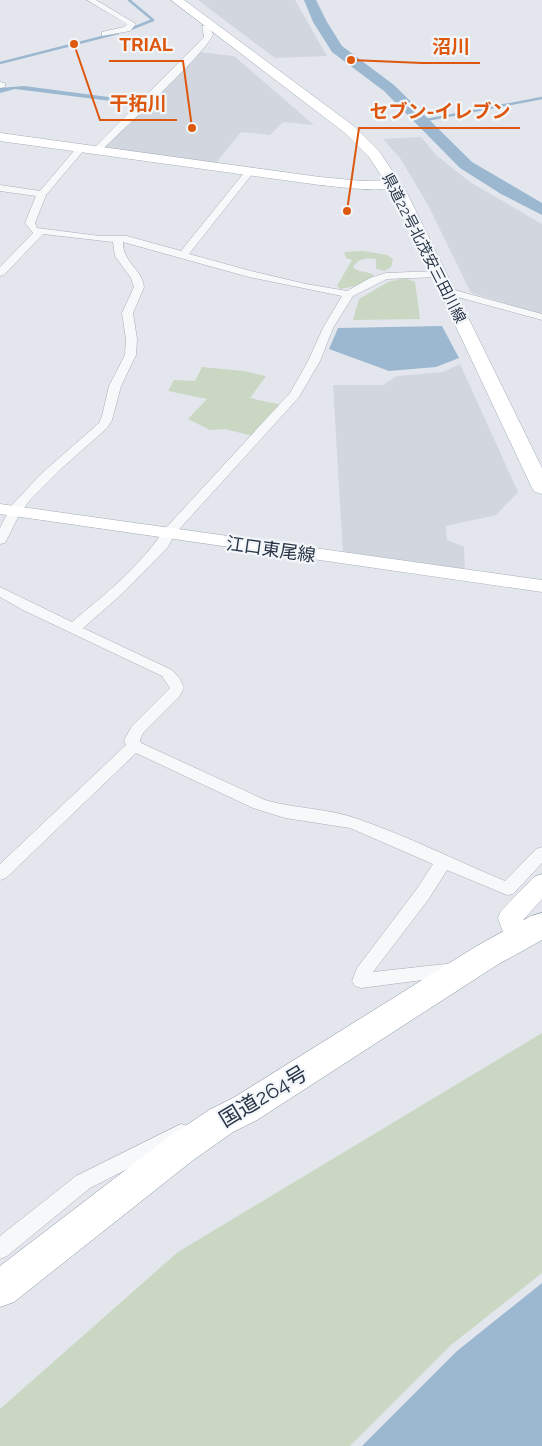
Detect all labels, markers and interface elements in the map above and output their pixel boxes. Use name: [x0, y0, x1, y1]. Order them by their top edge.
callout: TRIAL: [109, 27, 183, 61]
callout: 沼川: [422, 29, 480, 63]
text: TRIAL: [119, 33, 173, 55]
text: 沼川: [432, 35, 470, 57]
callout: 干拓川: [100, 86, 177, 120]
text: 干拓川: [109, 92, 167, 114]
callout: セブン-イレブン: [359, 94, 520, 128]
text: セブン-イレブン: [370, 100, 510, 122]
street label: 県道22号北茂安三田川線: [378, 170, 470, 326]
street label: 江口東尾線: [225, 532, 317, 566]
street label: 国道264号: [215, 1060, 311, 1132]

